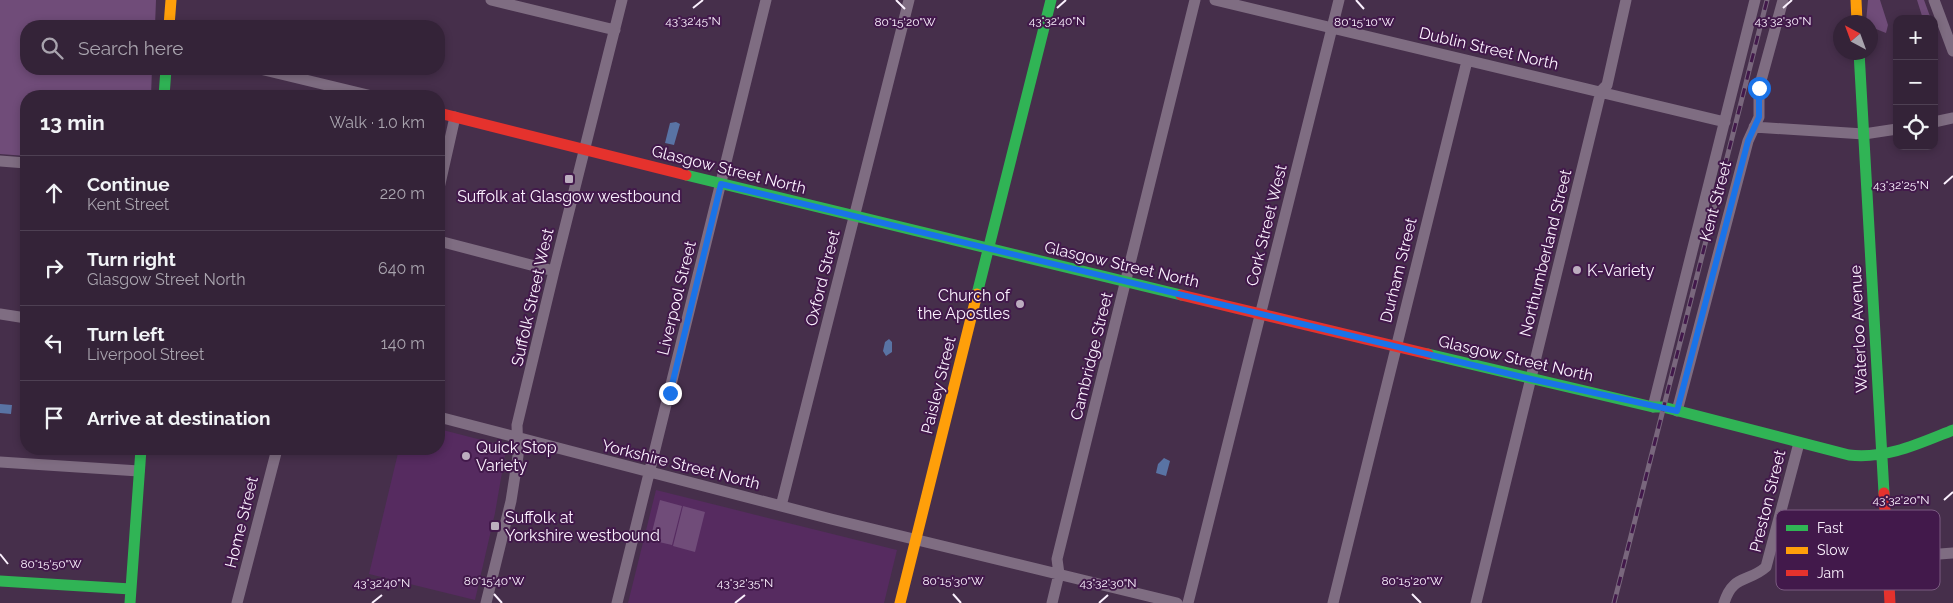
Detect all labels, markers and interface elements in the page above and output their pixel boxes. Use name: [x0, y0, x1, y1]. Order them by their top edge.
text: 43°32'45"N: [665, 14, 721, 28]
text: 43°32'40"N: [1029, 14, 1085, 28]
text: 43°32'30"N: [1754, 14, 1812, 28]
text: 80°15'20"W: [874, 15, 936, 29]
text: 80°15'10"W: [1334, 15, 1394, 29]
north arrow: [1833, 15, 1878, 60]
map controls: [1893, 15, 1938, 150]
button: +: [1893, 15, 1938, 60]
search box: [20, 20, 445, 75]
street label: Dublin Street North: [1417, 23, 1560, 74]
icon: search: [38, 34, 66, 62]
text: Search here: [78, 37, 184, 59]
button: −: [1893, 60, 1938, 105]
route start: [1748, 77, 1771, 100]
button: locate: [1893, 105, 1938, 150]
text: 13 min: [40, 110, 105, 135]
text: Walk · 1.0 km: [329, 113, 425, 132]
street label: Glasgow Street North: [650, 141, 808, 198]
street label: Kent Street: [1696, 158, 1735, 243]
street label: Cork Street West: [1242, 162, 1291, 288]
street label: Northumberland Street: [1515, 167, 1576, 339]
text: Continue: [87, 173, 170, 195]
marker: Suffolk at Glasgow westbound: [563, 173, 575, 185]
text: 43°32'25"N: [1873, 178, 1929, 192]
icon: ahead: [40, 179, 68, 207]
text: 220 m: [380, 184, 425, 203]
place label: Suffolk at Glasgow westbound: [457, 187, 681, 206]
text: Kent Street: [87, 195, 169, 214]
street label: Durham Street: [1376, 215, 1421, 325]
street label: Suffolk Street West: [507, 226, 558, 368]
street label: Oxford Street: [801, 228, 844, 328]
street label: Glasgow Street North: [1043, 237, 1201, 292]
street label: Liverpool Street: [653, 238, 700, 357]
text: Turn right: [87, 248, 176, 270]
icon: right: [40, 254, 68, 282]
text: 640 m: [378, 259, 425, 278]
place label: K-Variety: [1587, 261, 1655, 280]
marker: K-Variety: [1571, 264, 1583, 276]
street label: Waterloo Avenue: [1846, 265, 1871, 393]
text: Glasgow Street North: [87, 270, 246, 289]
place label: Church of the Apostles: [918, 286, 1011, 323]
street label: Cambridge Street: [1066, 290, 1117, 422]
marker: Church of the Apostles: [1014, 298, 1026, 310]
text: Turn left: [87, 323, 164, 345]
icon: left: [40, 329, 68, 357]
street label: Glasgow Street North: [1437, 331, 1595, 386]
text: 140 m: [381, 334, 425, 353]
street label: Paisley Street: [917, 334, 960, 436]
text: Liverpool Street: [87, 345, 204, 364]
route end: [659, 382, 682, 405]
icon: arrive: [40, 404, 68, 432]
text: Arrive at destination: [87, 407, 271, 429]
street label: Yorkshire Street North: [600, 436, 762, 493]
place label: Quick Stop Variety: [476, 438, 557, 475]
street label: Preston Street: [1746, 447, 1790, 554]
marker: Quick Stop Variety: [460, 450, 472, 462]
street label: Home Street: [221, 474, 262, 570]
text: 43°32'20"N: [1873, 493, 1929, 507]
place label: Suffolk at Yorkshire westbound: [505, 508, 660, 545]
legend: [1776, 510, 1940, 590]
marker: Suffolk at Yorkshire westbound: [489, 520, 501, 532]
text: Fast: [1817, 520, 1844, 536]
text: Slow: [1817, 542, 1849, 558]
text: 80°15'50"W: [20, 557, 82, 571]
text: Jam: [1817, 565, 1844, 581]
text: 80°15'40"W: [464, 574, 525, 588]
text: 80°15'30"W: [922, 574, 984, 588]
text: 80°15'20"W: [1381, 574, 1443, 588]
text: 43°32'40"N: [354, 576, 410, 590]
text: 43°32'35"N: [717, 576, 773, 590]
text: 43°32'30"N: [1079, 576, 1137, 590]

